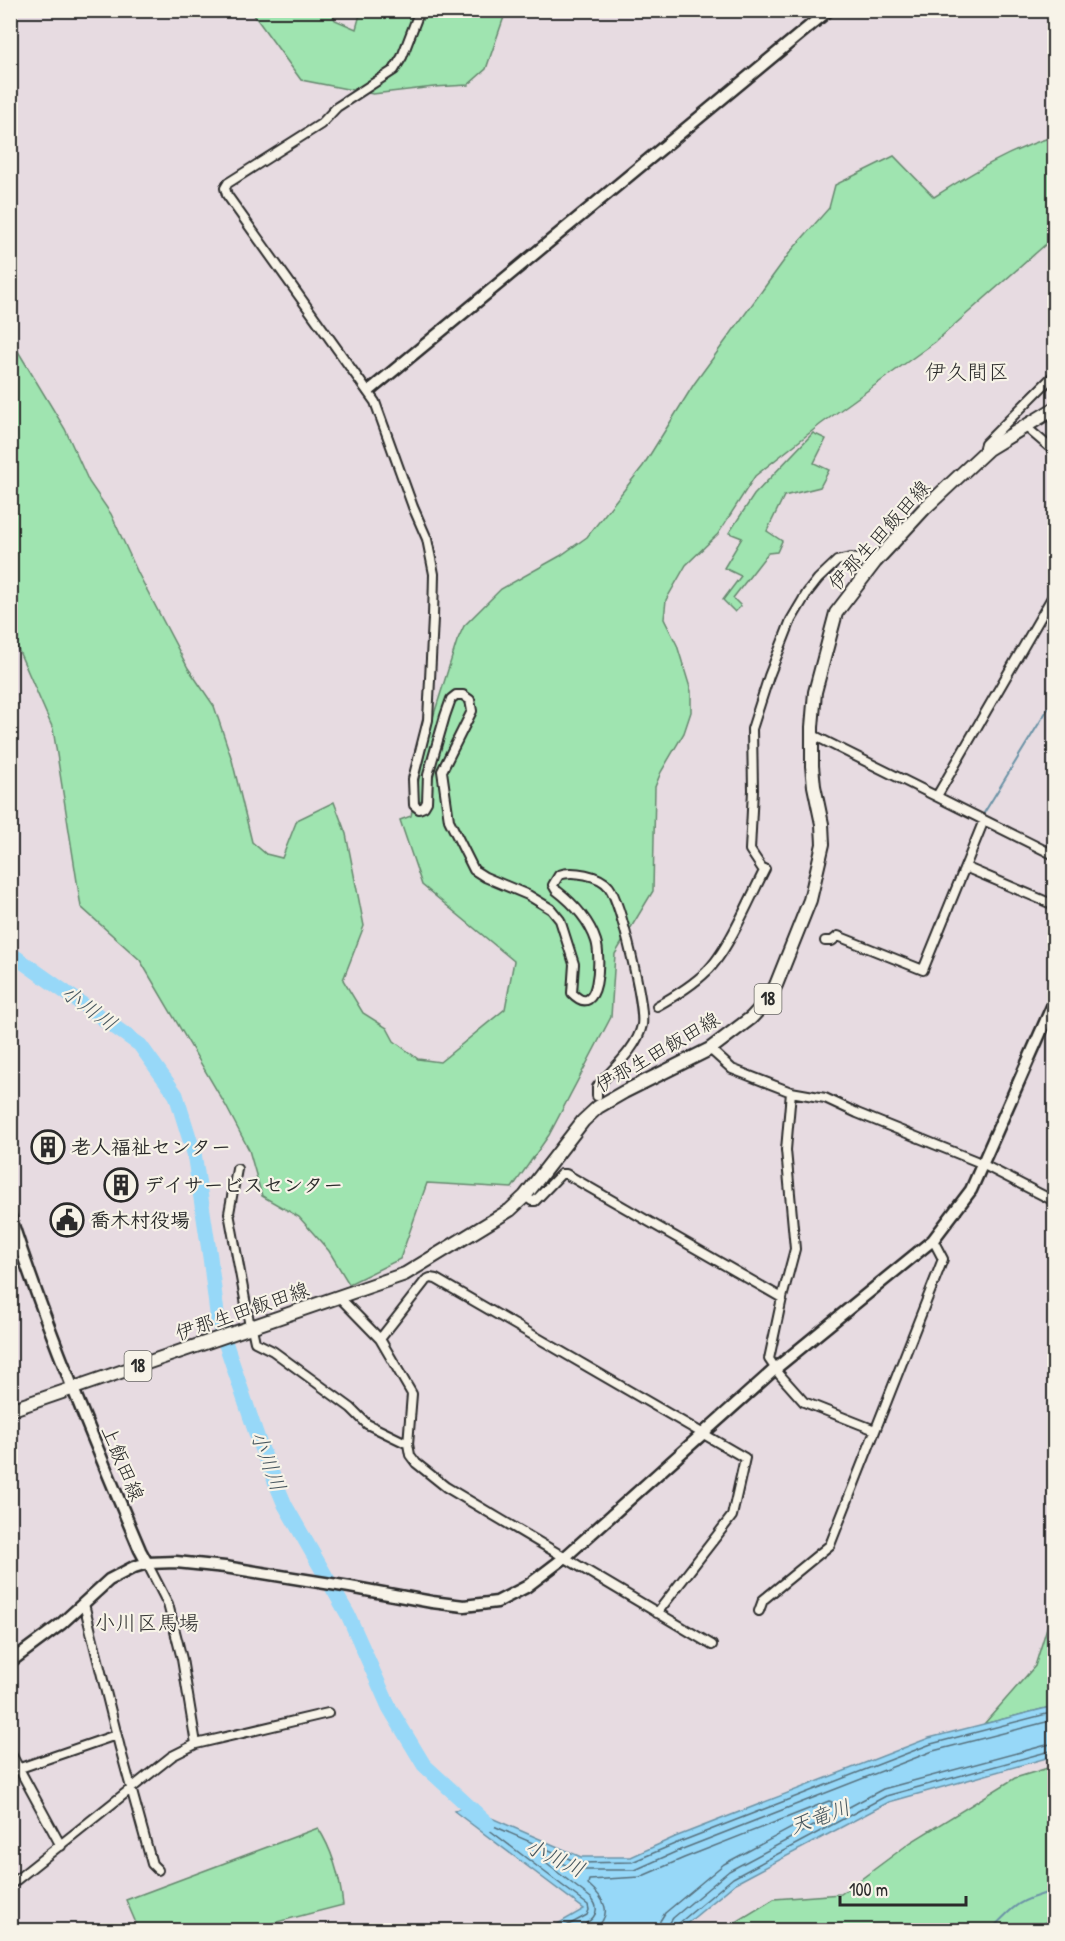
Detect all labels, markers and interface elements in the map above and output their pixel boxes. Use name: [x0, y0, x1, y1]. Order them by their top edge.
district label: 伊久間区: [925, 357, 1009, 386]
street label: 伊那生田飯田線: [822, 474, 936, 596]
water label: 小川川: [55, 977, 123, 1038]
road number: 18: [754, 984, 782, 1014]
street label: 伊那生田飯田線: [589, 1005, 724, 1098]
building icon: 老人福祉センター: [30, 1129, 66, 1165]
place label: 老人福祉センター: [71, 1133, 231, 1160]
building icon: デイサービスセンター: [103, 1167, 139, 1203]
place label: デイサービスセンター: [144, 1171, 343, 1198]
public building icon: 喬木村役場: [49, 1202, 85, 1238]
place label: 喬木村役場: [90, 1206, 190, 1233]
street label: 伊那生田飯田線: [171, 1275, 312, 1346]
road number: 18: [124, 1351, 152, 1381]
street label: 上飯田線: [95, 1421, 152, 1505]
water label: 小川川: [244, 1426, 293, 1495]
district label: 小川区馬場: [95, 1608, 200, 1637]
water label: 天竜川: [785, 1792, 854, 1841]
water label: 小川川: [521, 1831, 590, 1884]
scale bar: [840, 1869, 966, 1907]
text: 100 m: [849, 1877, 888, 1902]

